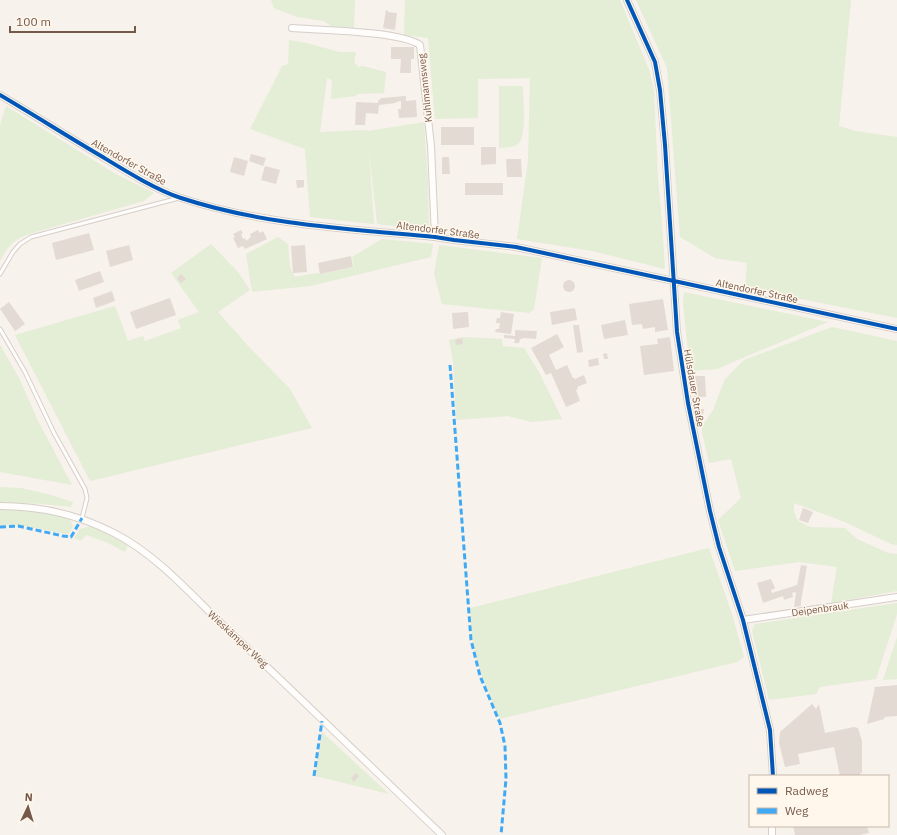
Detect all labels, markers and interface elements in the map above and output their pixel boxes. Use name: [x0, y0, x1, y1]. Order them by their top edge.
scale bar: [10, 8, 135, 34]
text: 100 m: [16, 14, 51, 29]
street label: Kuhlmannsweg: [415, 52, 435, 123]
street label: Altendorfer Straße: [89, 136, 169, 188]
street label: Altendorfer Straße: [396, 218, 481, 242]
street label: Altendorfer Straße: [715, 276, 800, 306]
street label: Hülsdauer Straße: [681, 348, 707, 428]
street label: Deipenbrauk: [791, 598, 850, 619]
street label: Wieskämper Weg: [205, 608, 271, 671]
legend: [749, 775, 889, 827]
text: Radweg: [785, 783, 829, 798]
north arrow: [8, 787, 48, 827]
text: N: [24, 790, 33, 804]
text: Weg: [785, 803, 809, 818]

